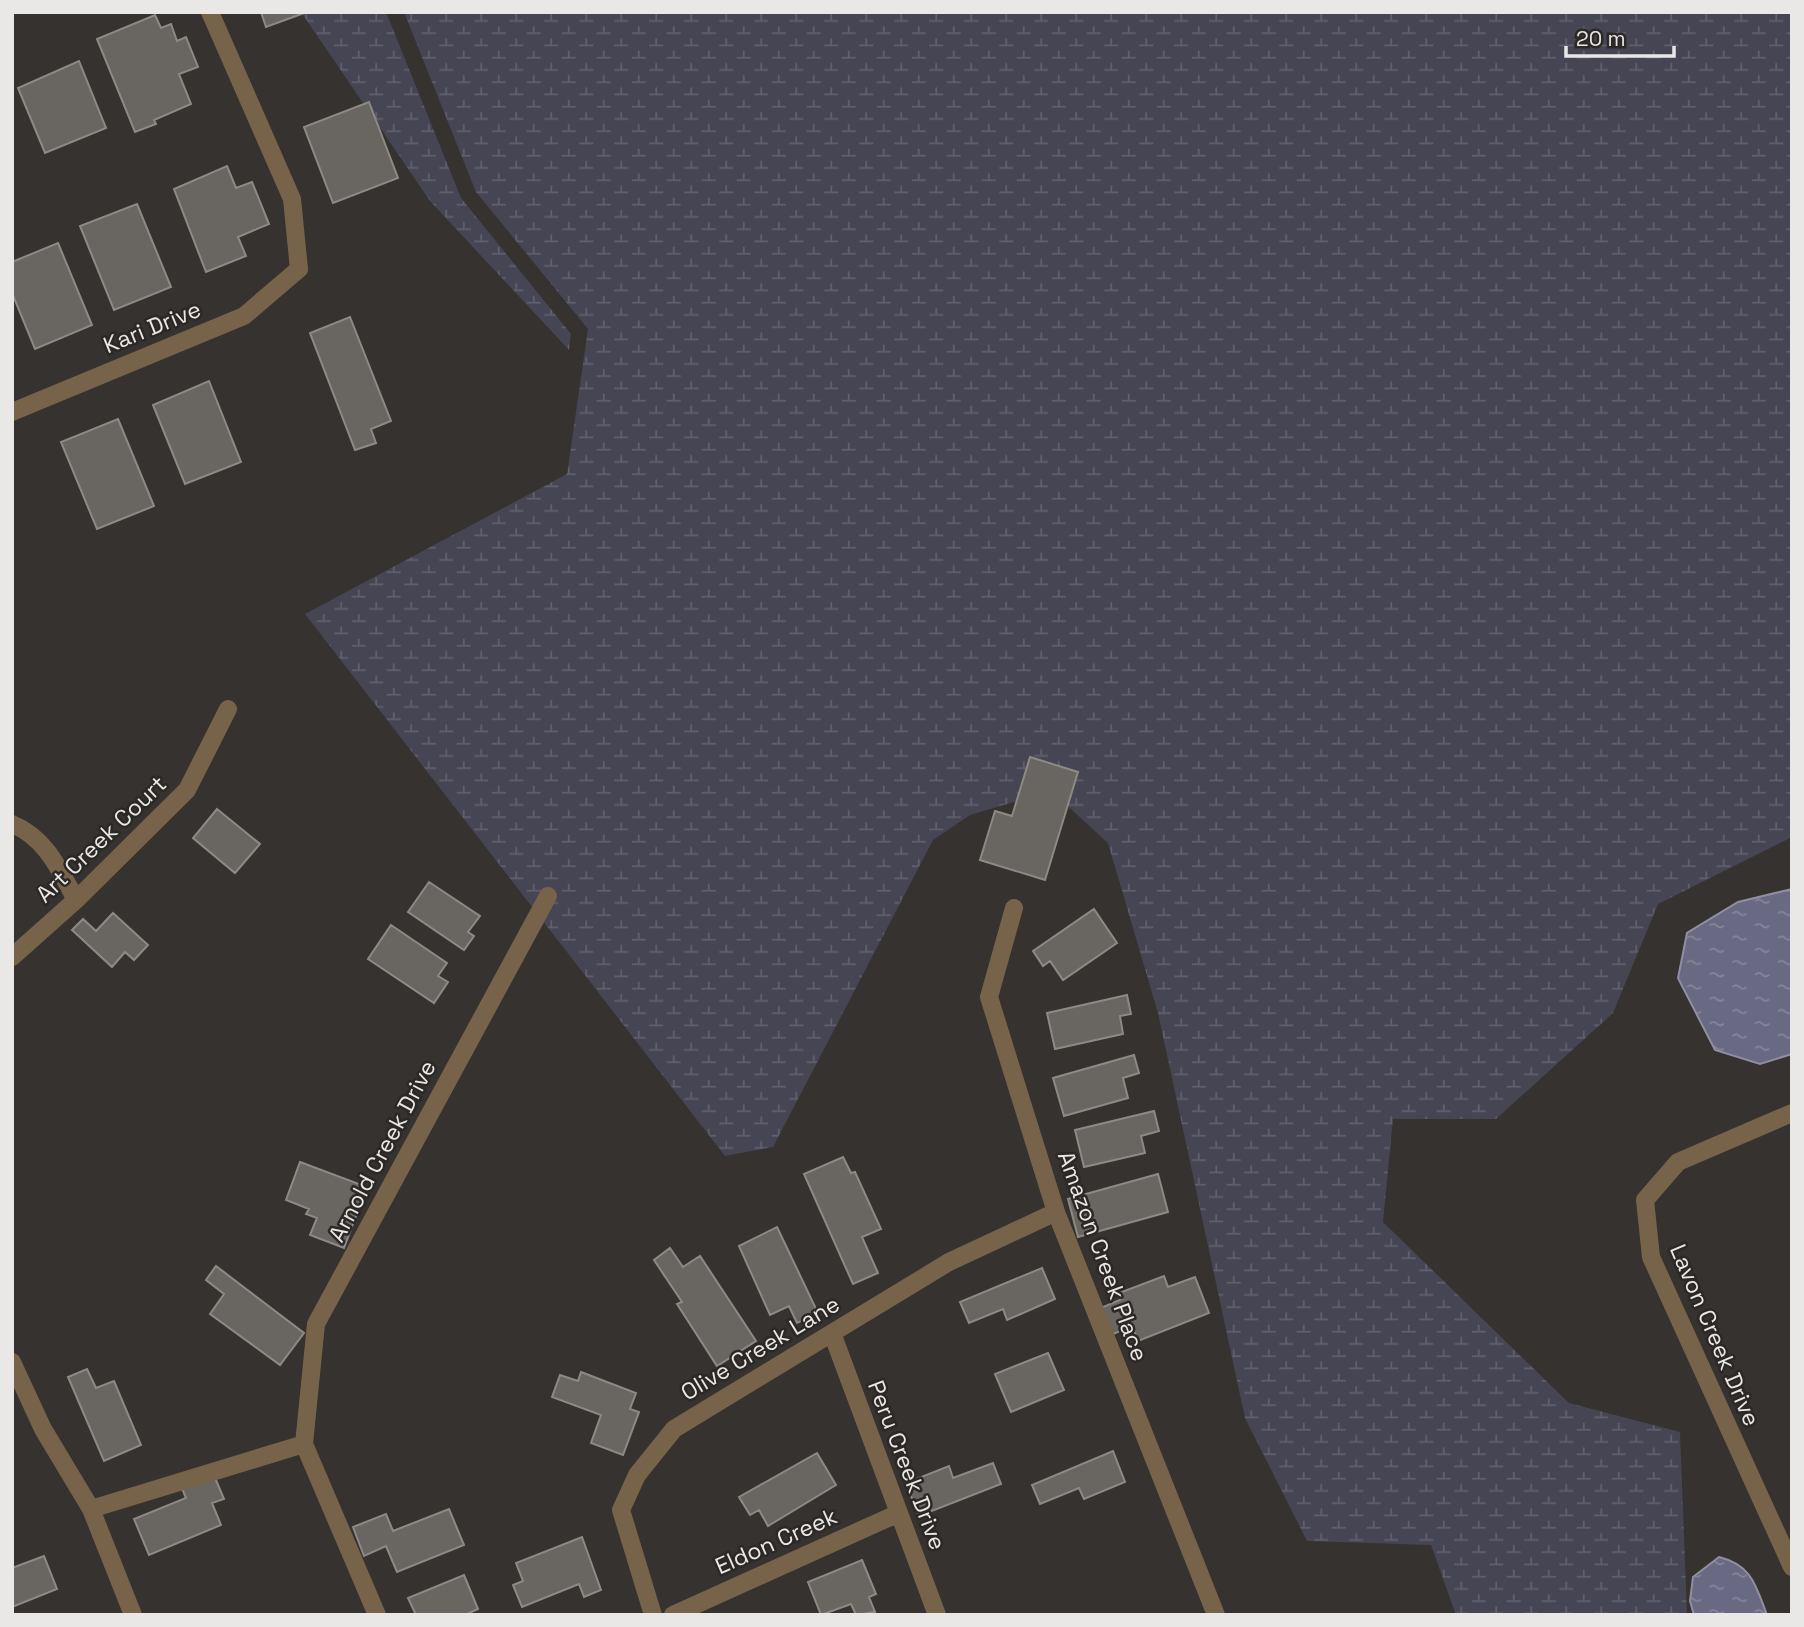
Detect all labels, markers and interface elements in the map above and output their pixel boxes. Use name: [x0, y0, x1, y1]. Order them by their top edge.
scale bar: [1566, 14, 1674, 58]
text: 20 m: [1576, 25, 1626, 52]
street label: Kari Drive: [99, 294, 205, 360]
street label: Art Creek Court: [29, 769, 173, 909]
street label: Arnold Creek Drive: [321, 1055, 443, 1247]
street label: Amazon Creek Place: [1051, 1147, 1155, 1365]
street label: Lavon Creek Drive: [1663, 1239, 1767, 1431]
street label: Olive Creek Lane: [675, 1289, 845, 1407]
street label: Peru Creek Drive: [861, 1376, 953, 1554]
street label: Eldon Creek: [710, 1501, 842, 1581]

